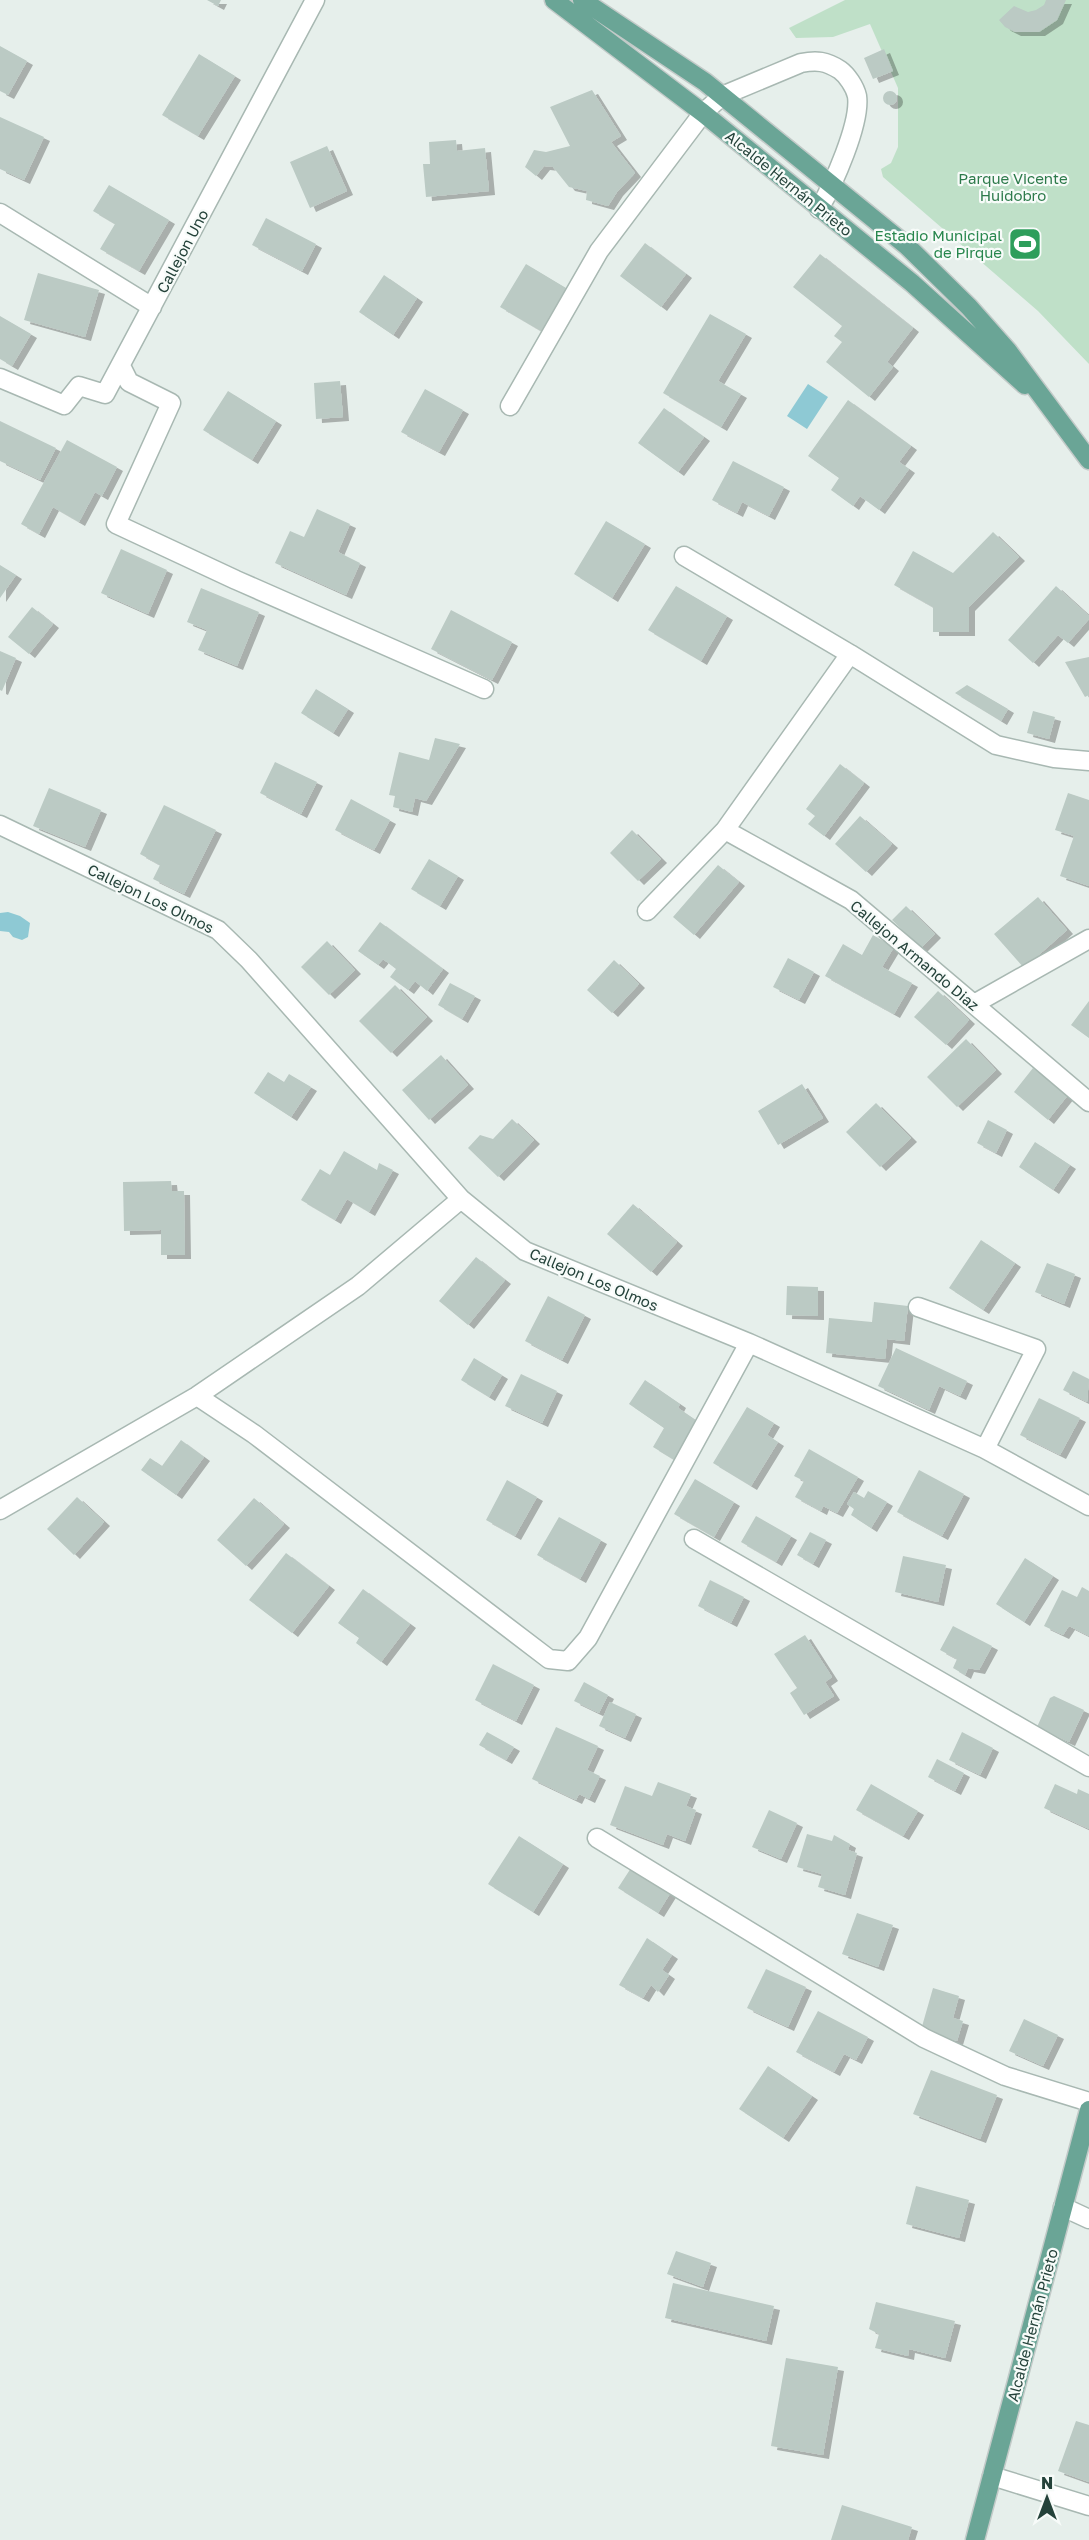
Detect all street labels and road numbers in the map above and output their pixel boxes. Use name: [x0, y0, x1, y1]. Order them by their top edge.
street label: Alcalde Hernán Prieto: [722, 126, 856, 240]
street label: Callejon Uno: [152, 206, 212, 296]
street label: Callejon Los Olmos: [85, 860, 217, 936]
street label: Callejon Armando Diaz: [847, 896, 983, 1014]
street label: Callejon Los Olmos: [527, 1244, 661, 1314]
street label: Alcalde Hernán Prieto: [1003, 2247, 1061, 2403]

